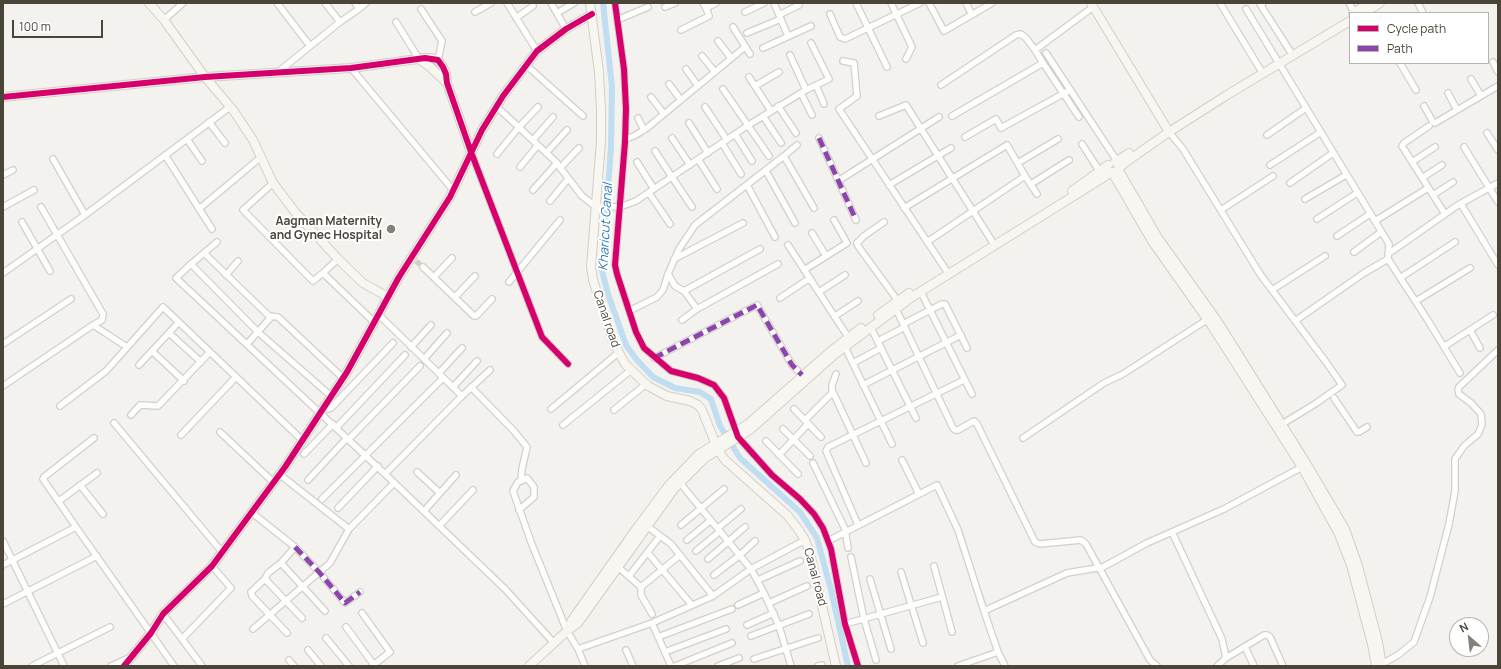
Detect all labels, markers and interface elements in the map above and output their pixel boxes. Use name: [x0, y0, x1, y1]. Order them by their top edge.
scale bar: [14, 12, 105, 38]
legend: [1349, 12, 1489, 64]
text: 100 m: [19, 18, 51, 35]
text: Cycle path: [1387, 20, 1446, 37]
text: Path: [1387, 40, 1413, 57]
water label: Kharicut Canal: [596, 183, 616, 271]
place label: Aagman Maternity and Gynec Hospital: [270, 215, 382, 243]
marker: Aagman Maternity and Gynec Hospital: [385, 223, 397, 235]
street label: Canal road: [590, 289, 622, 349]
street label: Canal road: [800, 546, 830, 608]
north arrow: [1449, 617, 1489, 657]
text: N: [1457, 618, 1471, 635]

